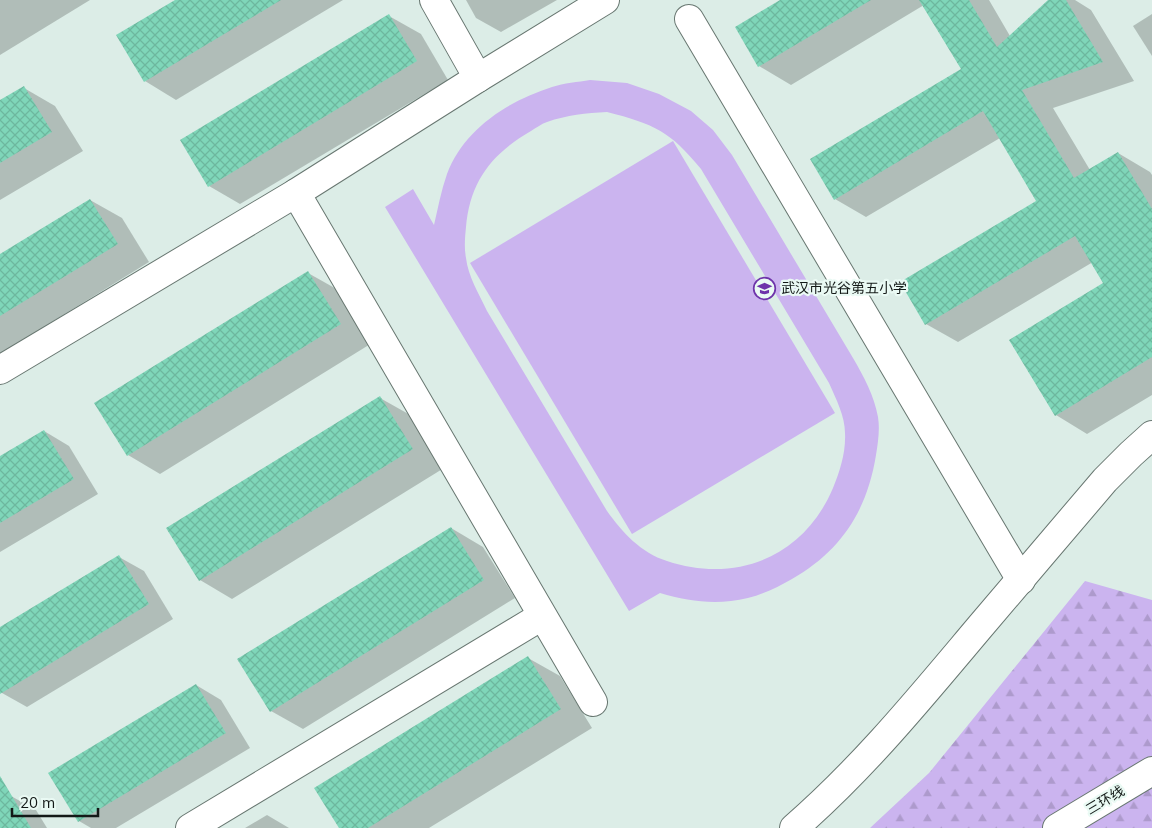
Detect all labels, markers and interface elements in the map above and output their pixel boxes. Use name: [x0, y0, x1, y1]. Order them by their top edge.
school or university icon: 武汉市光谷第五小学: [753, 276, 777, 300]
place label: 武汉市光谷第五小学: [781, 279, 907, 297]
street label: 三环线: [1082, 781, 1128, 819]
scale bar: [12, 786, 99, 818]
text: 20 m: [20, 793, 55, 812]

